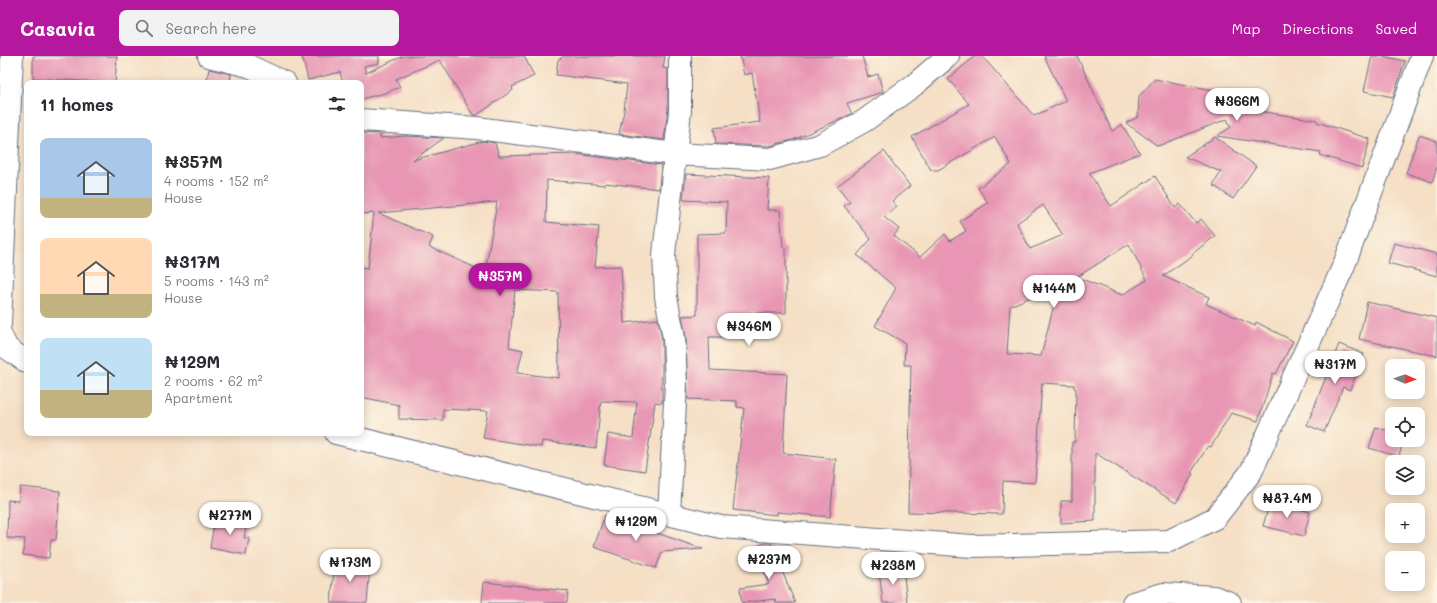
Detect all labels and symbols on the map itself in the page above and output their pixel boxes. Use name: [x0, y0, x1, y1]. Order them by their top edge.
pin: ₦366M: [1209, 88, 1265, 122]
pin: ₦357M: [472, 263, 528, 297]
pin: ₦144M: [1026, 275, 1082, 309]
pin: ₦346M: [721, 313, 777, 347]
pin: ₦317M: [1307, 351, 1363, 385]
north arrow: [1385, 359, 1425, 399]
pin: ₦87.4M: [1254, 485, 1320, 519]
pin: ₦277M: [202, 502, 258, 536]
pin: ₦129M: [608, 508, 664, 542]
pin: ₦237M: [741, 546, 797, 580]
pin: ₦173M: [322, 549, 378, 583]
pin: ₦238M: [865, 552, 921, 586]

